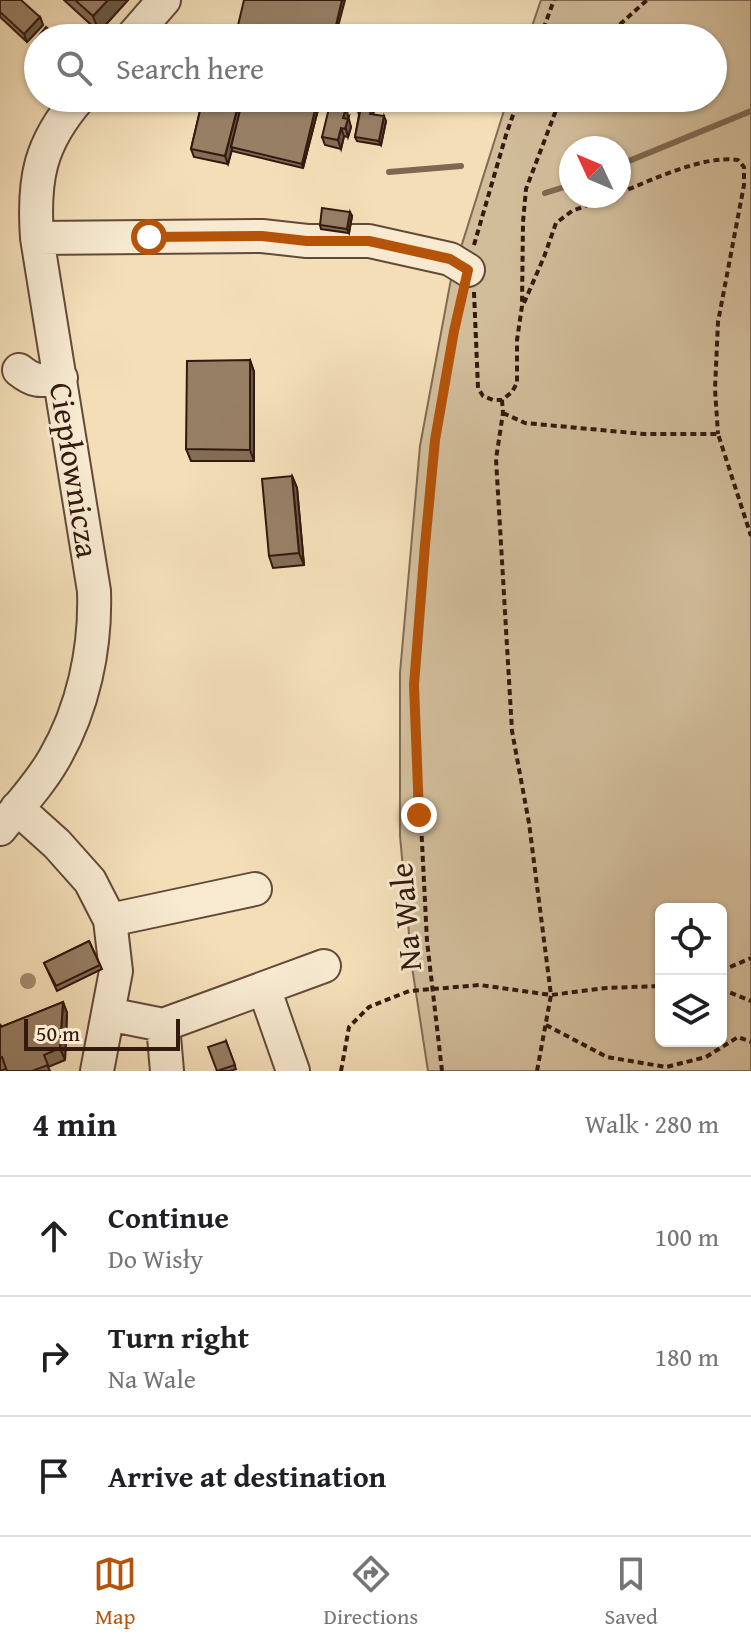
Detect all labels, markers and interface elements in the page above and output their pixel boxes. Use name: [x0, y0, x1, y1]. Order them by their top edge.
search box: [24, 24, 727, 112]
icon: search: [52, 46, 96, 90]
text: Search here: [116, 46, 264, 90]
north arrow: [559, 136, 631, 208]
route start: [131, 219, 167, 255]
street label: Ciepłownicza: [38, 379, 112, 561]
route end: [401, 797, 437, 833]
street label: Na Wale: [377, 861, 433, 973]
map controls: [655, 903, 727, 1047]
button: locate: [655, 903, 727, 975]
button: layers: [655, 975, 727, 1047]
scale bar: [24, 1015, 180, 1051]
text: 50 m: [36, 1017, 80, 1049]
text: 4 min: [32, 1099, 117, 1148]
text: Walk · 280 m: [585, 1104, 719, 1143]
text: Continue: [108, 1195, 229, 1239]
icon: ahead: [32, 1214, 76, 1258]
text: 100 m: [654, 1217, 719, 1256]
text: Do Wisły: [108, 1239, 203, 1278]
text: Turn right: [108, 1315, 249, 1359]
icon: right: [32, 1334, 76, 1378]
text: 180 m: [654, 1337, 719, 1376]
text: Na Wale: [108, 1359, 196, 1398]
icon: arrive: [32, 1454, 76, 1498]
text: Arrive at destination: [108, 1454, 386, 1498]
tab: Map: [93, 1552, 137, 1632]
tab: Directions: [324, 1552, 418, 1632]
tab: Saved: [605, 1552, 658, 1632]

